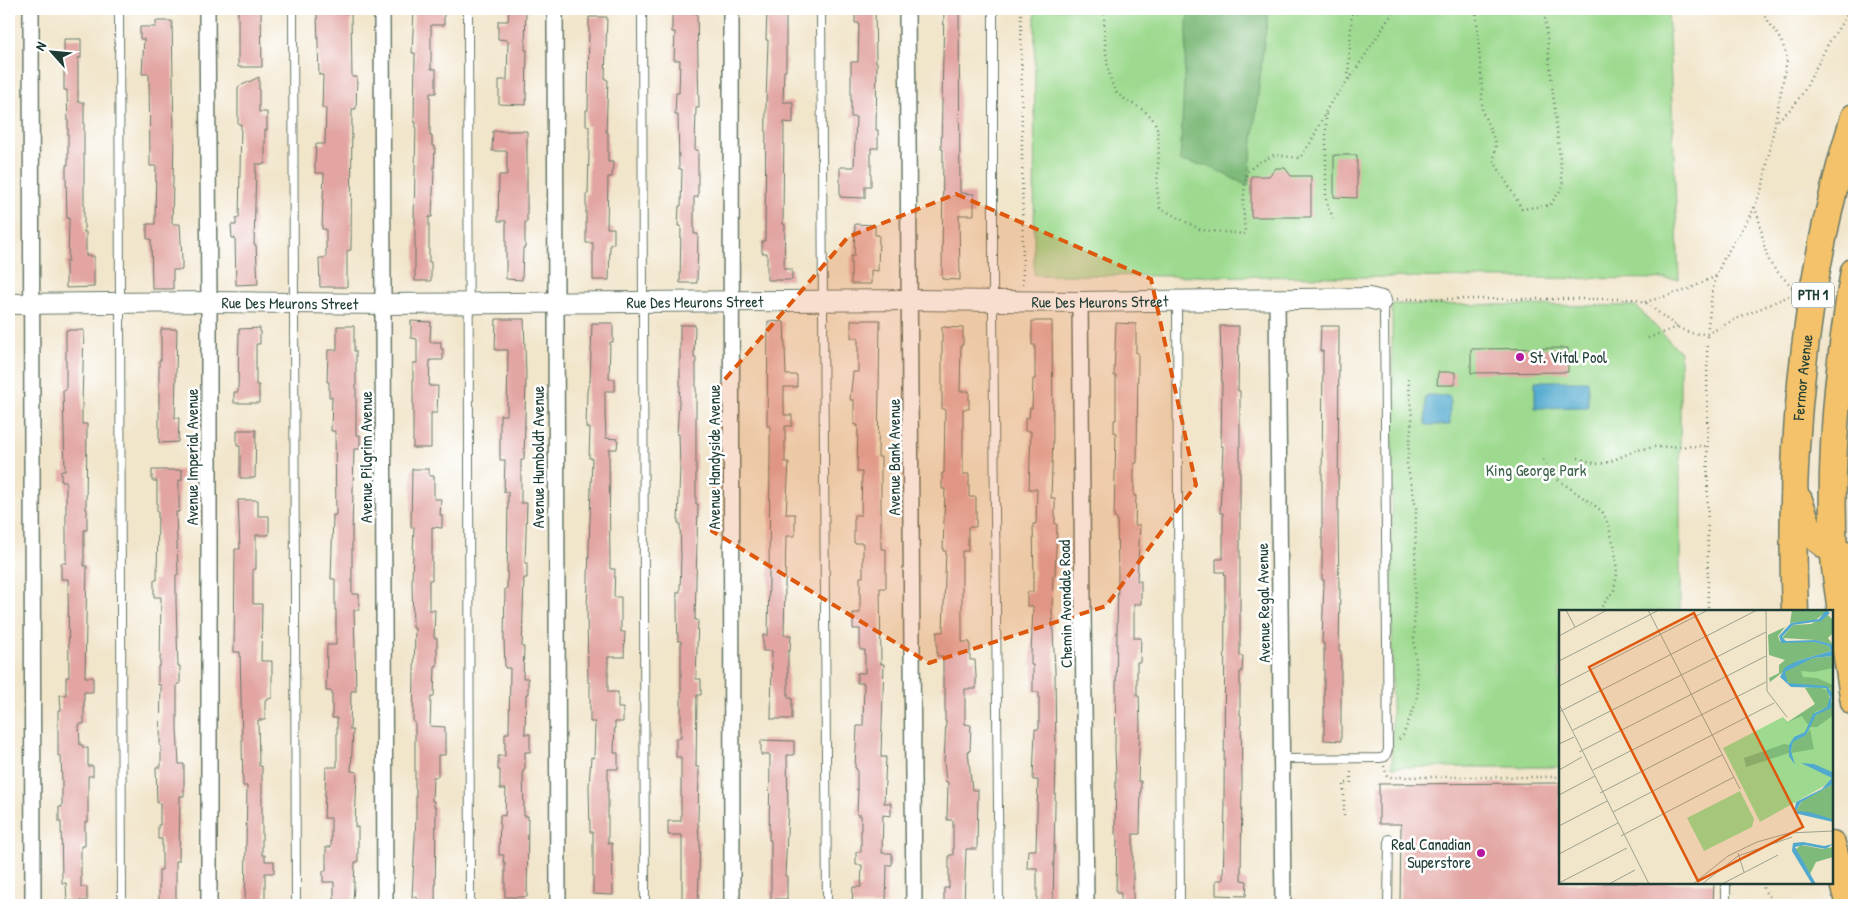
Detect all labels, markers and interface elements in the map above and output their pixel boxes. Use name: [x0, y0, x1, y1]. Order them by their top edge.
north arrow: [28, 28, 78, 78]
text: N: [30, 38, 50, 54]
road number: PTH 1: [1792, 282, 1834, 308]
street label: Rue Des Meurons Street: [626, 290, 764, 313]
street label: Rue Des Meurons Street: [1031, 290, 1169, 313]
street label: Rue Des Meurons Street: [221, 291, 359, 315]
street label: Fermor Avenue: [1787, 332, 1818, 422]
place label: St. Vital Pool: [1530, 346, 1608, 368]
marker: St. Vital Pool: [1514, 351, 1526, 363]
street label: Avenue Handyside Avenue: [703, 384, 725, 529]
street label: Avenue Humboldt Avenue: [527, 385, 549, 528]
street label: Avenue Imperial Avenue: [181, 388, 203, 525]
street label: Avenue Pilgrim Avenue: [355, 390, 377, 523]
street label: Avenue Bank Avenue: [883, 398, 905, 515]
park label: King George Park: [1486, 459, 1587, 481]
street label: Chemin Avondale Road: [1053, 540, 1077, 668]
street label: Avenue Regal Avenue: [1251, 542, 1275, 663]
inset map: [1559, 610, 1833, 884]
place label: Real Canadian Superstore: [1391, 833, 1472, 873]
marker: Real Canadian Superstore: [1475, 847, 1487, 859]

